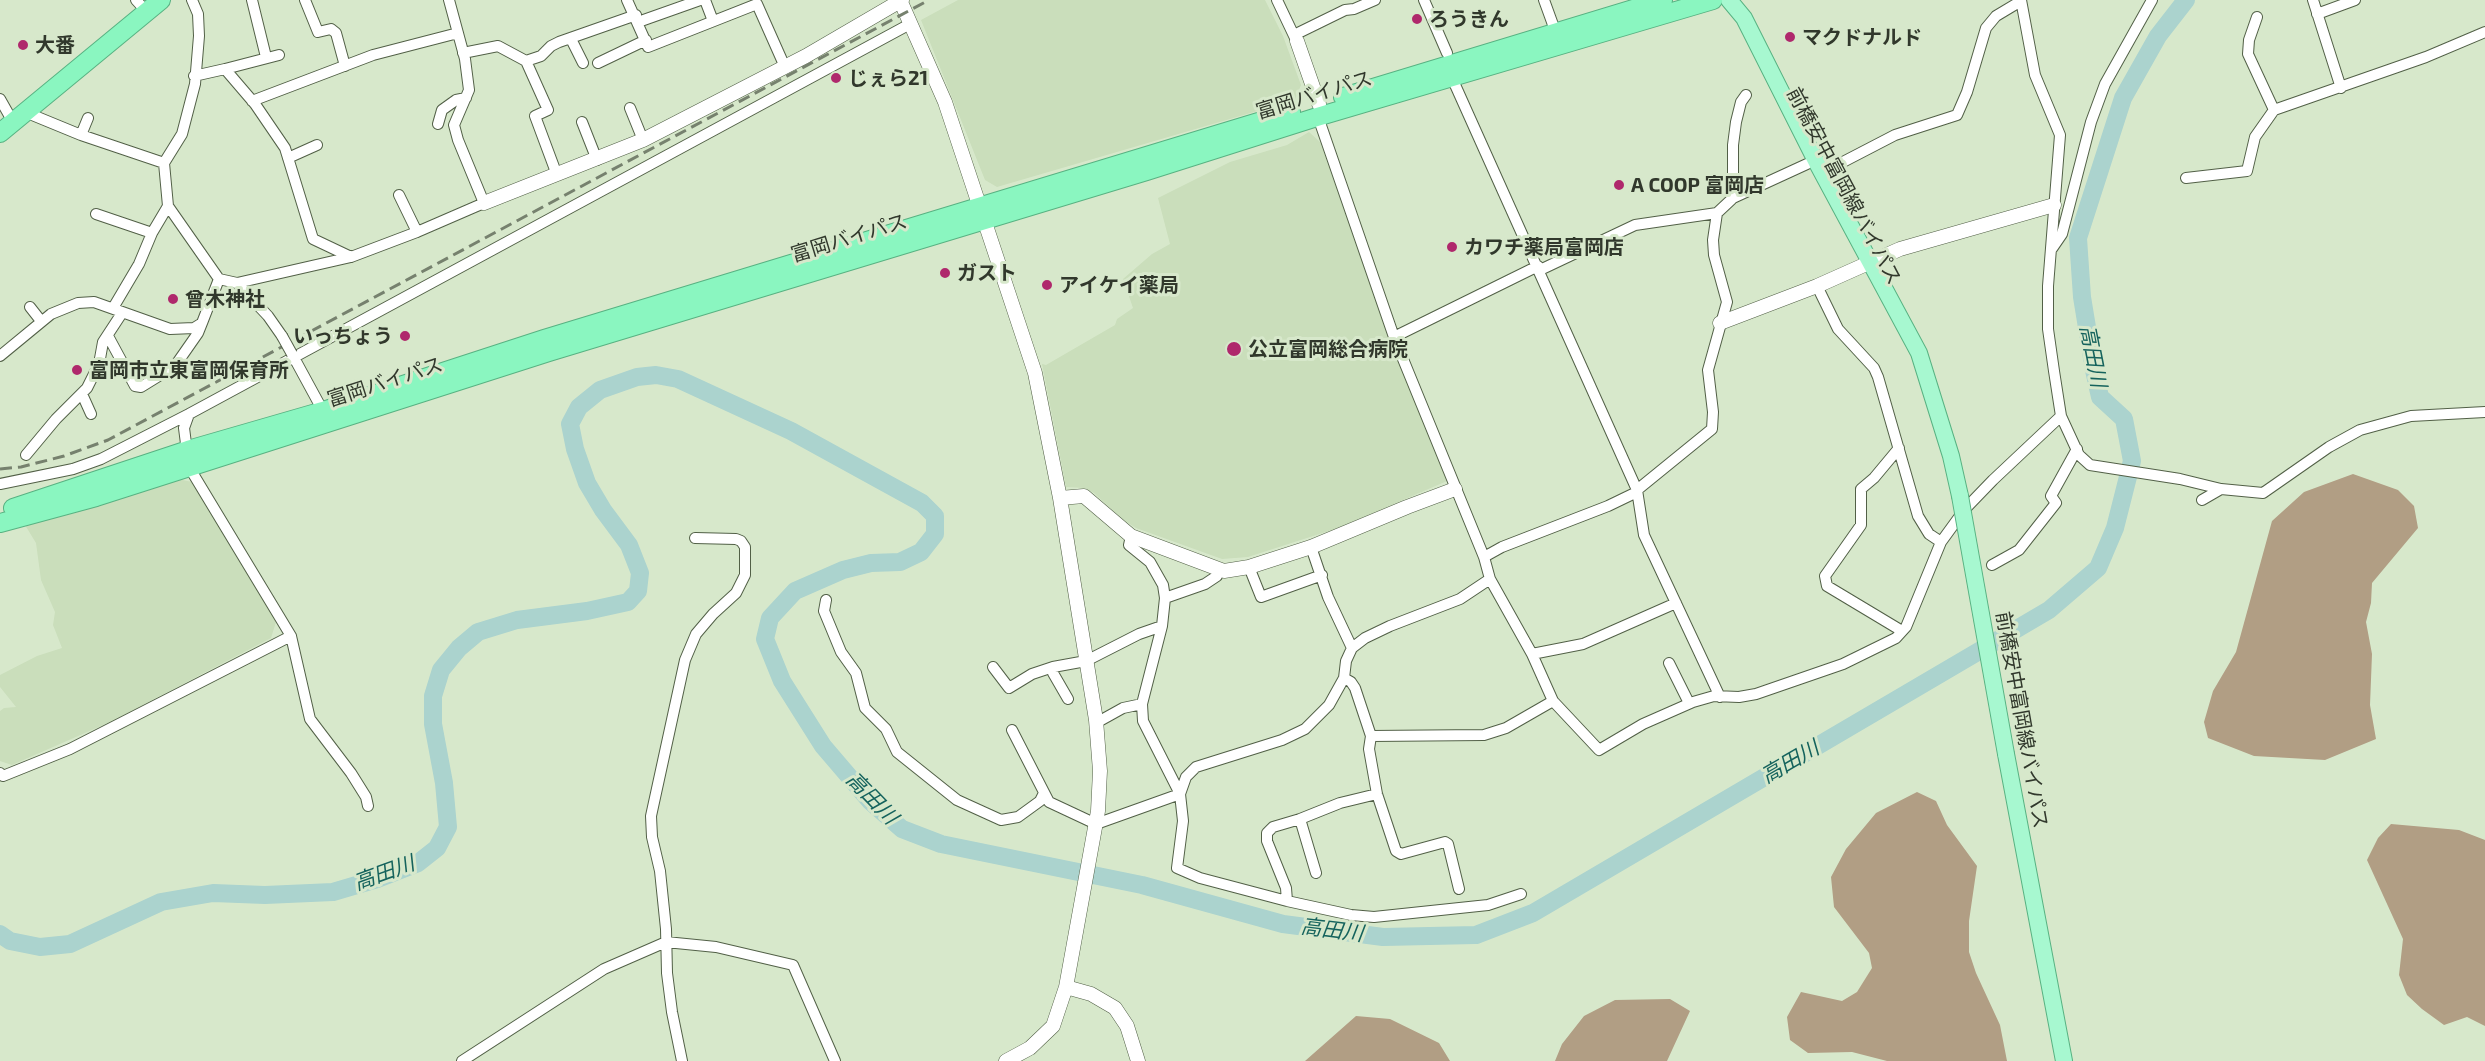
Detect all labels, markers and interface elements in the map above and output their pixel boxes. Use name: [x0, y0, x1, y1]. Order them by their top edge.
place label: ろうきん: [1429, 7, 1509, 31]
marker: ろうきん: [1410, 12, 1424, 26]
place label: マクドナルド: [1802, 25, 1922, 49]
marker: マクドナルド: [1783, 30, 1797, 44]
place label: 大番: [35, 33, 75, 57]
marker: 大番: [16, 38, 30, 52]
place label: じぇら21: [848, 66, 928, 90]
street label: 富岡バイパス: [1253, 66, 1375, 124]
marker: じぇら21: [829, 71, 843, 85]
street label: 前橋安中富岡線バイパス: [1782, 83, 1906, 289]
place label: A COOP 富岡店: [1631, 173, 1764, 197]
marker: A COOP 富岡店: [1612, 178, 1626, 192]
street label: 富岡バイパス: [788, 209, 910, 267]
place label: カワチ薬局富岡店: [1464, 235, 1624, 259]
marker: カワチ薬局富岡店: [1445, 240, 1459, 254]
place label: ガスト: [957, 261, 1017, 285]
marker: ガスト: [938, 266, 952, 280]
place label: アイケイ薬局: [1059, 273, 1179, 297]
marker: アイケイ薬局: [1040, 278, 1054, 292]
place label: 曾木神社: [185, 287, 265, 311]
marker: 曾木神社: [166, 292, 180, 306]
water label: 高田川: [2075, 323, 2111, 389]
place label: いっちょう: [293, 324, 393, 348]
marker: いっちょう: [398, 329, 412, 343]
place label: 公立富岡総合病院: [1248, 337, 1408, 361]
marker: 公立富岡総合病院: [1225, 340, 1243, 358]
street label: 富岡バイパス: [324, 352, 446, 412]
place label: 富岡市立東富岡保育所: [89, 358, 289, 382]
marker: 富岡市立東富岡保育所: [70, 363, 84, 377]
street label: 前橋安中富岡線バイパス: [1991, 610, 2053, 830]
water label: 高田川: [1756, 735, 1824, 789]
water label: 高田川: [841, 767, 903, 829]
water label: 高田川: [350, 850, 418, 896]
water label: 高田川: [1299, 914, 1365, 946]

